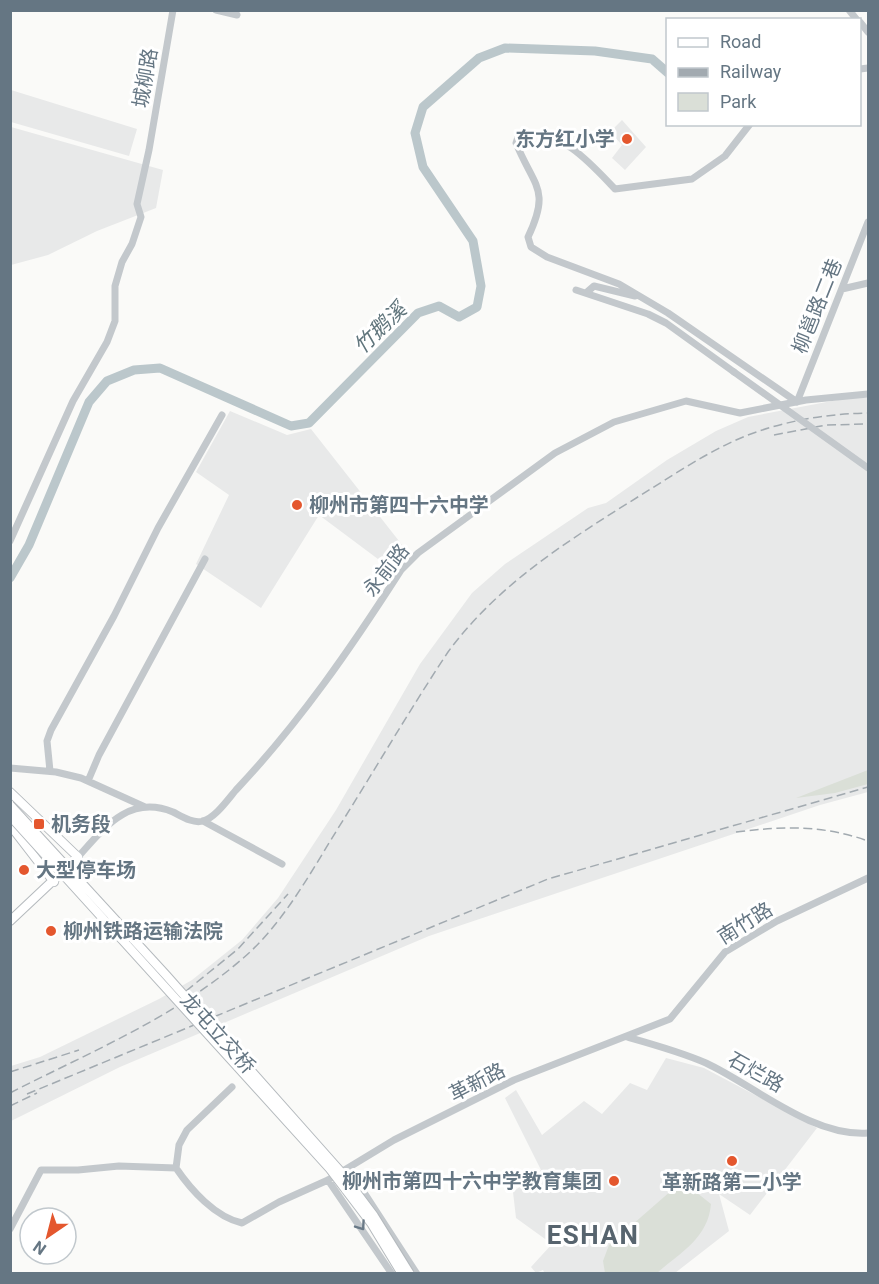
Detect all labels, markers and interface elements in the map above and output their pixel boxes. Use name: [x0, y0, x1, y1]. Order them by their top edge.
legend: [666, 18, 861, 126]
text: Road: [720, 31, 761, 52]
street label: 城柳路: [128, 46, 162, 110]
text: Railway: [720, 61, 782, 82]
text: Park: [720, 91, 757, 112]
place label: 东方红小学: [515, 127, 615, 151]
marker: 东方红小学: [620, 132, 634, 146]
street label: 柳邕路二巷: [787, 255, 847, 357]
water label: 竹鹅溪: [349, 296, 412, 359]
place label: 柳州市第四十六中学: [309, 493, 489, 517]
marker: 柳州市第四十六中学: [290, 498, 304, 512]
street label: 永前路: [358, 539, 414, 601]
place label: 机务段: [51, 812, 111, 836]
marker: 机务段: [32, 817, 46, 831]
place label: 大型停车场: [36, 858, 136, 882]
marker: 大型停车场: [17, 863, 31, 877]
street label: 南竹路: [713, 897, 777, 949]
place label: 柳州铁路运输法院: [63, 919, 223, 943]
marker: 柳州铁路运输法院: [44, 924, 58, 938]
street label: 龙屯立交桥: [176, 988, 260, 1078]
street label: 石烂路: [724, 1047, 788, 1097]
street label: 革新路: [445, 1058, 509, 1106]
marker: 革新路第二小学: [725, 1154, 739, 1168]
place label: 柳州市第四十六中学教育集团: [342, 1169, 602, 1193]
place label: 革新路第二小学: [662, 1170, 802, 1194]
marker: 柳州市第四十六中学教育集团: [607, 1174, 621, 1188]
north arrow: [18, 1206, 78, 1266]
one-way arrow: [354, 1219, 365, 1230]
district label: ESHAN: [547, 1220, 639, 1250]
text: N: [30, 1237, 50, 1259]

